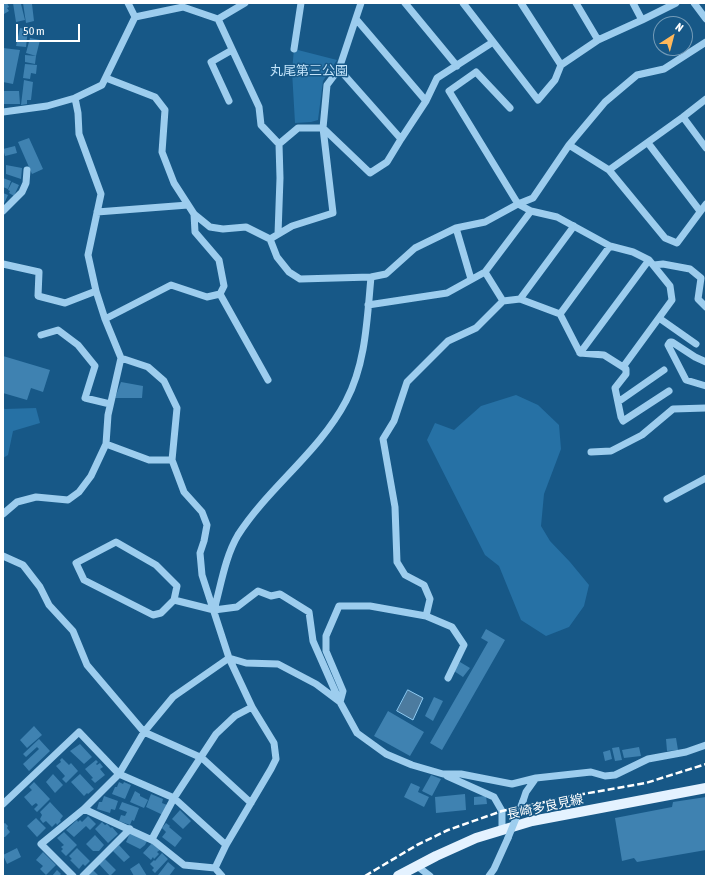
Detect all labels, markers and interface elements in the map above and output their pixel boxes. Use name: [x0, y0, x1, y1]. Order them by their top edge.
scale bar: [18, 16, 82, 42]
north arrow: [653, 16, 693, 56]
text: N: [673, 20, 686, 34]
text: 50 m: [23, 24, 45, 38]
park label: 丸尾第三公園: [270, 63, 348, 79]
street label: 長崎多良見線: [505, 791, 585, 823]

